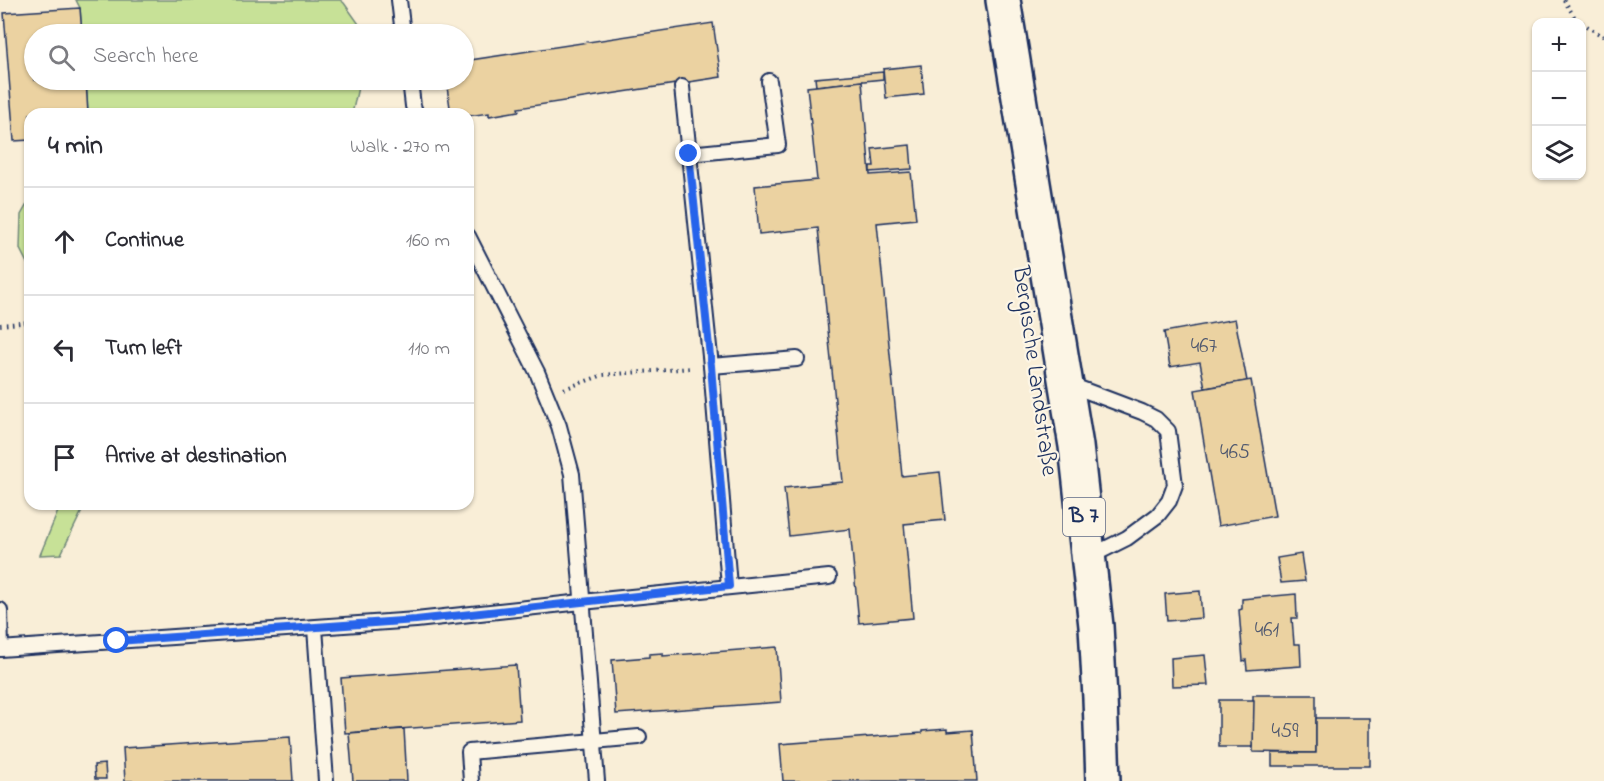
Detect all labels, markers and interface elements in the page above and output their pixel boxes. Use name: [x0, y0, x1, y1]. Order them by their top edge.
map controls: [1532, 18, 1586, 180]
button: +: [1532, 18, 1586, 72]
search box: [24, 24, 474, 90]
icon: search: [45, 41, 78, 74]
text: Search here: [93, 41, 198, 73]
button: −: [1532, 72, 1586, 126]
button: layers: [1532, 126, 1586, 180]
text: 4 min: [48, 128, 103, 166]
text: Walk · 270 m: [350, 133, 450, 162]
route end: [675, 140, 701, 166]
icon: ahead: [48, 225, 81, 258]
text: Continue: [105, 225, 184, 257]
text: 160 m: [406, 227, 450, 256]
street label: Bergische Landstraße: [1002, 263, 1066, 478]
house number: 467: [1191, 332, 1218, 362]
icon: left: [48, 333, 81, 366]
text: Turn left: [105, 333, 182, 365]
text: 110 m: [408, 335, 450, 364]
house number: 465: [1220, 438, 1250, 468]
icon: arrive: [48, 441, 81, 474]
text: Arrive at destination: [105, 441, 287, 473]
road number: B 7: [1063, 498, 1105, 536]
house number: 461: [1255, 616, 1280, 646]
route start: [103, 627, 129, 653]
house number: 459: [1272, 717, 1299, 747]

